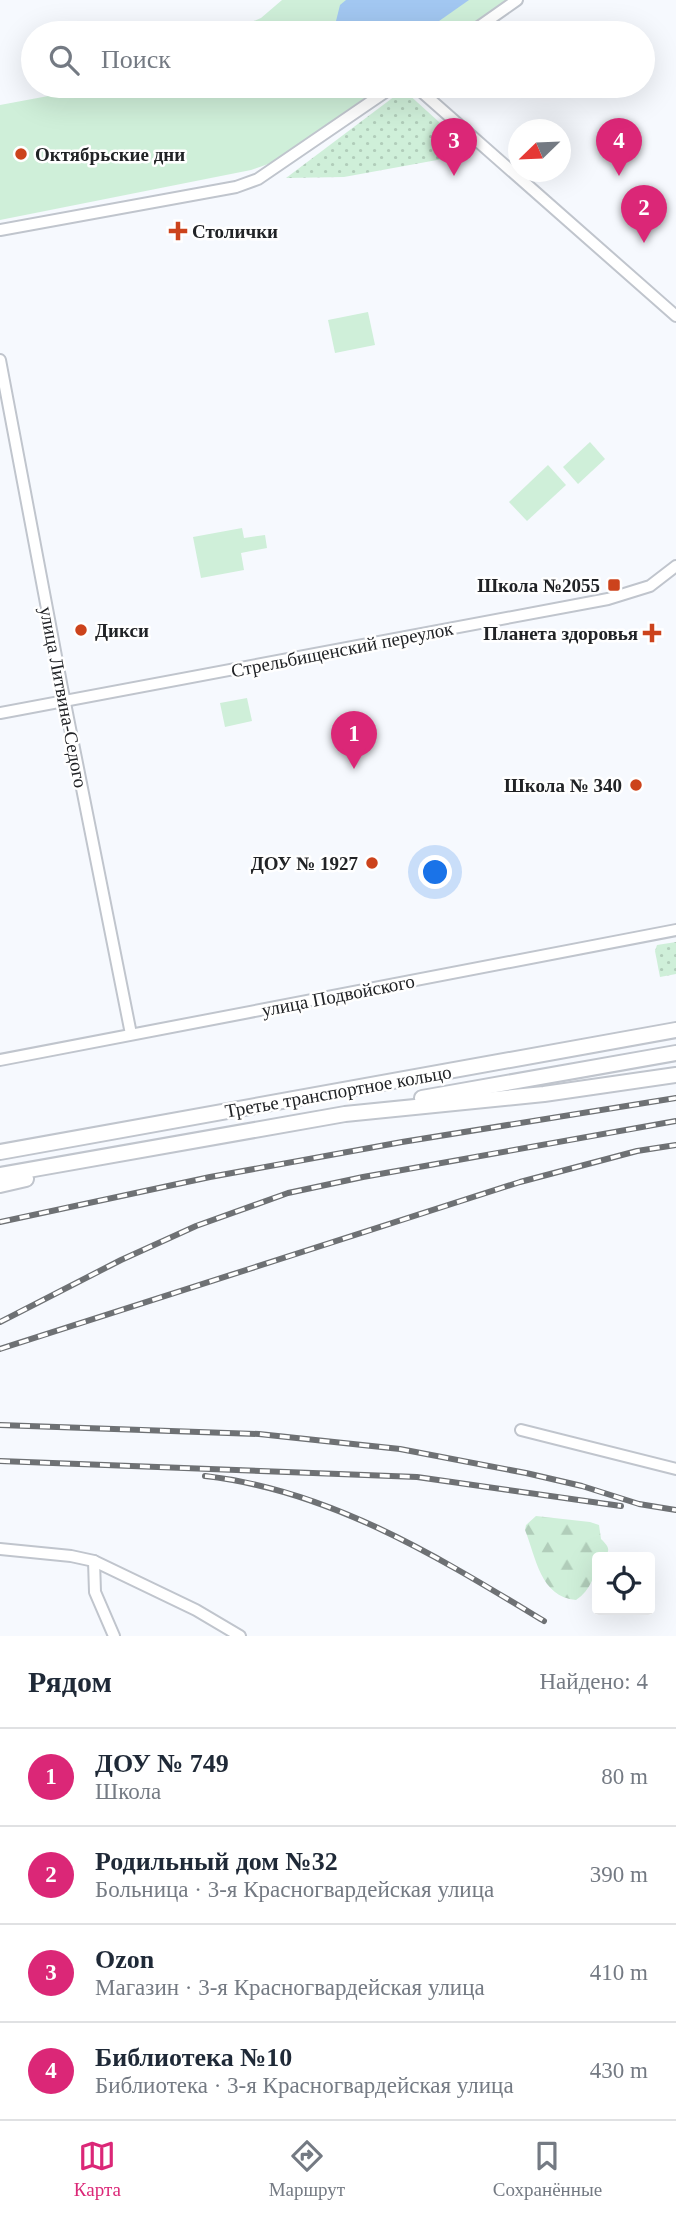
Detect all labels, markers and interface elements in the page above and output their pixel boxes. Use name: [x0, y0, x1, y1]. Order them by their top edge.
search box: [21, 21, 655, 98]
icon: search: [45, 41, 83, 79]
text: Поиск: [101, 45, 171, 74]
pin: 3: [431, 118, 477, 176]
pin: 4: [596, 118, 642, 176]
north arrow: [508, 119, 571, 182]
place label: Октябрьские дни: [35, 144, 185, 165]
marker: Октябрьские дни: [13, 146, 29, 162]
pin: 2: [621, 185, 667, 243]
place label: Столички: [192, 221, 278, 242]
marker: Столички: [170, 223, 186, 239]
place label: Школа №2055: [477, 575, 600, 596]
marker: Школа №2055: [606, 577, 622, 593]
street label: улица Литвина-Седого: [36, 605, 91, 789]
street label: Стрельбищенский переулок: [229, 617, 456, 681]
place label: Дикси: [95, 620, 149, 641]
marker: Дикси: [73, 622, 89, 638]
place label: Планета здоровья: [483, 623, 638, 644]
marker: Планета здоровья: [644, 625, 660, 641]
pin: 1: [331, 711, 377, 769]
place label: Школа № 340: [504, 775, 622, 796]
marker: Школа № 340: [628, 777, 644, 793]
place label: ДОУ № 1927: [251, 853, 358, 874]
marker: ДОУ № 1927: [364, 855, 380, 871]
your location: [418, 855, 452, 889]
street label: улица Подвойского: [260, 970, 416, 1021]
street label: Третье транспортное кольцо: [223, 1061, 453, 1122]
map controls: [592, 1552, 655, 1615]
button: locate: [592, 1552, 655, 1615]
text: Рядом: [28, 1665, 112, 1698]
text: Найдено: 4: [540, 1669, 648, 1694]
text: ДОУ № 749: [95, 1749, 229, 1778]
text: 1: [45, 1764, 57, 1789]
text: 80 m: [601, 1764, 648, 1789]
text: Школа: [95, 1779, 161, 1804]
text: Родильный дом №32: [95, 1847, 338, 1876]
text: 2: [45, 1862, 57, 1887]
text: 390 m: [590, 1862, 648, 1887]
text: Больница · 3-я Красногвардейская улица: [95, 1877, 494, 1902]
text: Ozon: [95, 1945, 154, 1974]
text: 3: [45, 1960, 57, 1985]
text: 410 m: [590, 1960, 648, 1985]
text: Магазин · 3-я Красногвардейская улица: [95, 1975, 485, 2000]
text: Библиотека №10: [95, 2043, 292, 2072]
text: 4: [45, 2058, 57, 2083]
text: 430 m: [590, 2058, 648, 2083]
text: Библиотека · 3-я Красногвардейская улица: [95, 2073, 514, 2098]
tab: Карта: [74, 2137, 121, 2201]
tab: Маршрут: [269, 2137, 345, 2201]
tab: Сохранённые: [493, 2137, 602, 2201]

